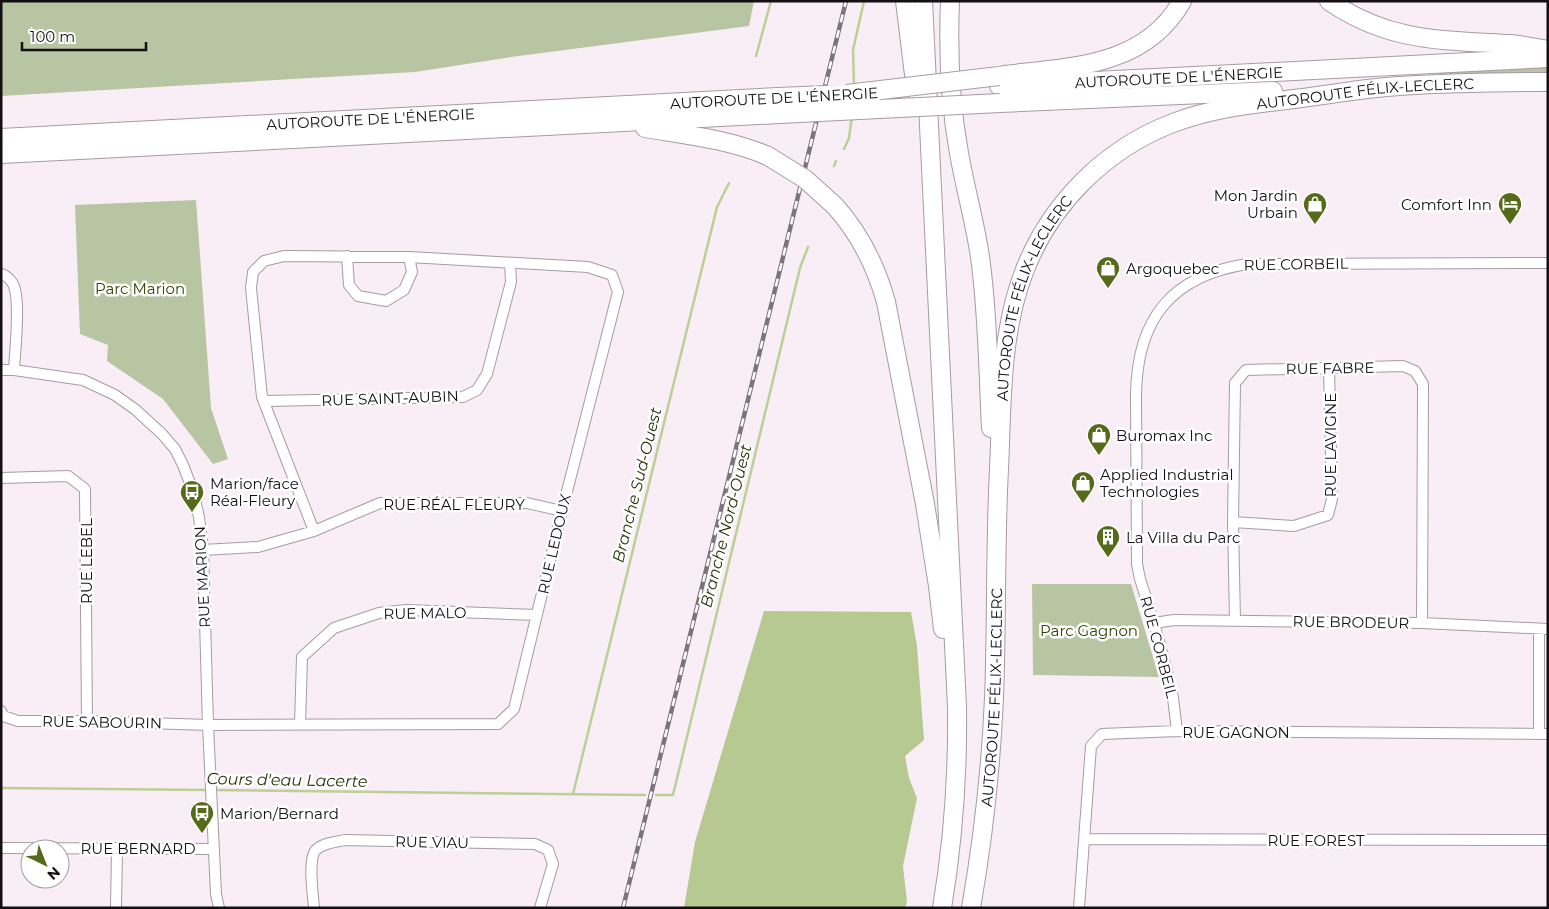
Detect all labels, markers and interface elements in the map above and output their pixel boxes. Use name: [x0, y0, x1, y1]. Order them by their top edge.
scale bar: [22, 20, 146, 52]
text: 100 m: [30, 27, 75, 46]
street label: AUTOROUTE DE L'ÉNERGIE: [1074, 62, 1283, 92]
street label: AUTOROUTE FÉLIX-LECLERC: [1255, 73, 1475, 113]
street label: AUTOROUTE DE L'ÉNERGIE: [669, 83, 879, 113]
street label: AUTOROUTE DE L'ÉNERGIE: [266, 104, 475, 133]
place label: Mon Jardin Urbain: [1214, 186, 1298, 222]
street label: AUTOROUTE FÉLIX-LECLERC: [992, 191, 1076, 401]
shop icon: Mon Jardin Urbain: [1302, 191, 1328, 225]
hotel icon: Comfort Inn: [1497, 191, 1523, 225]
place label: Comfort Inn: [1401, 195, 1492, 214]
street label: RUE CORBEIL: [1243, 254, 1349, 274]
shop icon: Argoquebec: [1095, 255, 1121, 289]
place label: Argoquebec: [1126, 259, 1219, 278]
park label: Parc Marion: [95, 279, 185, 298]
street label: RUE FABRE: [1286, 358, 1374, 378]
street label: RUE SAINT-AUBIN: [321, 386, 459, 410]
street label: RUE LAVIGNE: [1321, 393, 1340, 497]
water label: Branche Sud-Ouest: [609, 405, 666, 564]
shop icon: Buromax Inc: [1086, 422, 1112, 456]
place label: Buromax Inc: [1116, 426, 1212, 445]
water label: Branche Nord-Ouest: [697, 442, 756, 610]
place label: Applied Industrial Technologies: [1100, 465, 1233, 501]
shop icon: Applied Industrial Technologies: [1070, 470, 1096, 504]
place label: Marion/face Réal-Fleury: [210, 474, 299, 510]
bus stop icon: Marion/face Réal-Fleury: [179, 479, 205, 513]
street label: RUE LEDOUX: [533, 492, 575, 596]
street label: RUE RÉAL FLEURY: [383, 495, 525, 514]
street label: RUE LEBEL: [77, 518, 96, 604]
building icon: La Villa du Parc: [1095, 524, 1121, 558]
street label: RUE MARION: [190, 526, 214, 628]
place label: La Villa du Parc: [1126, 528, 1241, 547]
street label: AUTOROUTE FÉLIX-LECLERC: [976, 588, 1006, 808]
street label: RUE CORBEIL: [1136, 594, 1182, 700]
street label: RUE MALO: [383, 603, 467, 623]
street label: RUE BRODEUR: [1293, 611, 1410, 633]
park label: Parc Gagnon: [1040, 621, 1138, 640]
street label: RUE SABOURIN: [42, 711, 162, 733]
street label: RUE GAGNON: [1182, 723, 1290, 742]
water label: Cours d'eau Lacerte: [206, 769, 368, 791]
bus stop icon: Marion/Bernard: [189, 800, 215, 834]
place label: Marion/Bernard: [220, 804, 339, 823]
street label: RUE FOREST: [1267, 831, 1365, 850]
street label: RUE VIAU: [395, 832, 469, 852]
north arrow: [20, 839, 70, 889]
street label: RUE BERNARD: [80, 839, 196, 858]
text: N: [44, 863, 64, 884]

